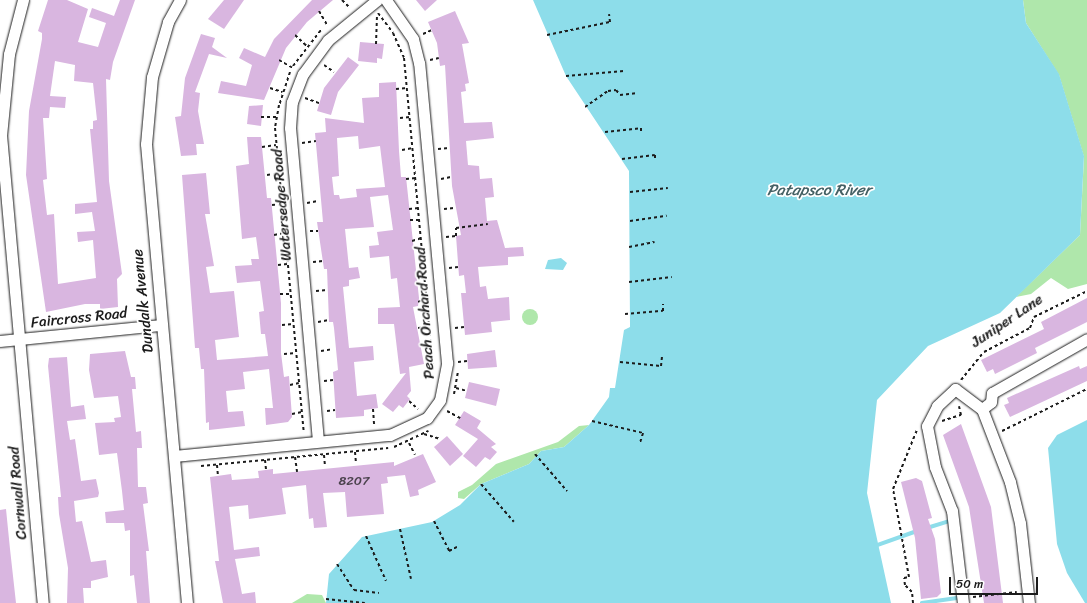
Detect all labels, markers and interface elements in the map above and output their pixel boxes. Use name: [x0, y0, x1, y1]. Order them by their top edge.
street label: Watersedge Road: [268, 148, 296, 262]
water label: Patapsco River: [767, 180, 871, 200]
street label: Peach Orchard Road: [411, 246, 439, 380]
street label: Dundalk Avenue: [129, 248, 157, 354]
street label: Juniper Lane: [968, 290, 1046, 352]
street label: Faircross Road: [30, 304, 128, 332]
street label: Cornwall Road: [5, 446, 31, 540]
house number: 8207: [339, 473, 369, 489]
scale bar: [951, 569, 1040, 595]
text: 50 m: [956, 573, 983, 595]

